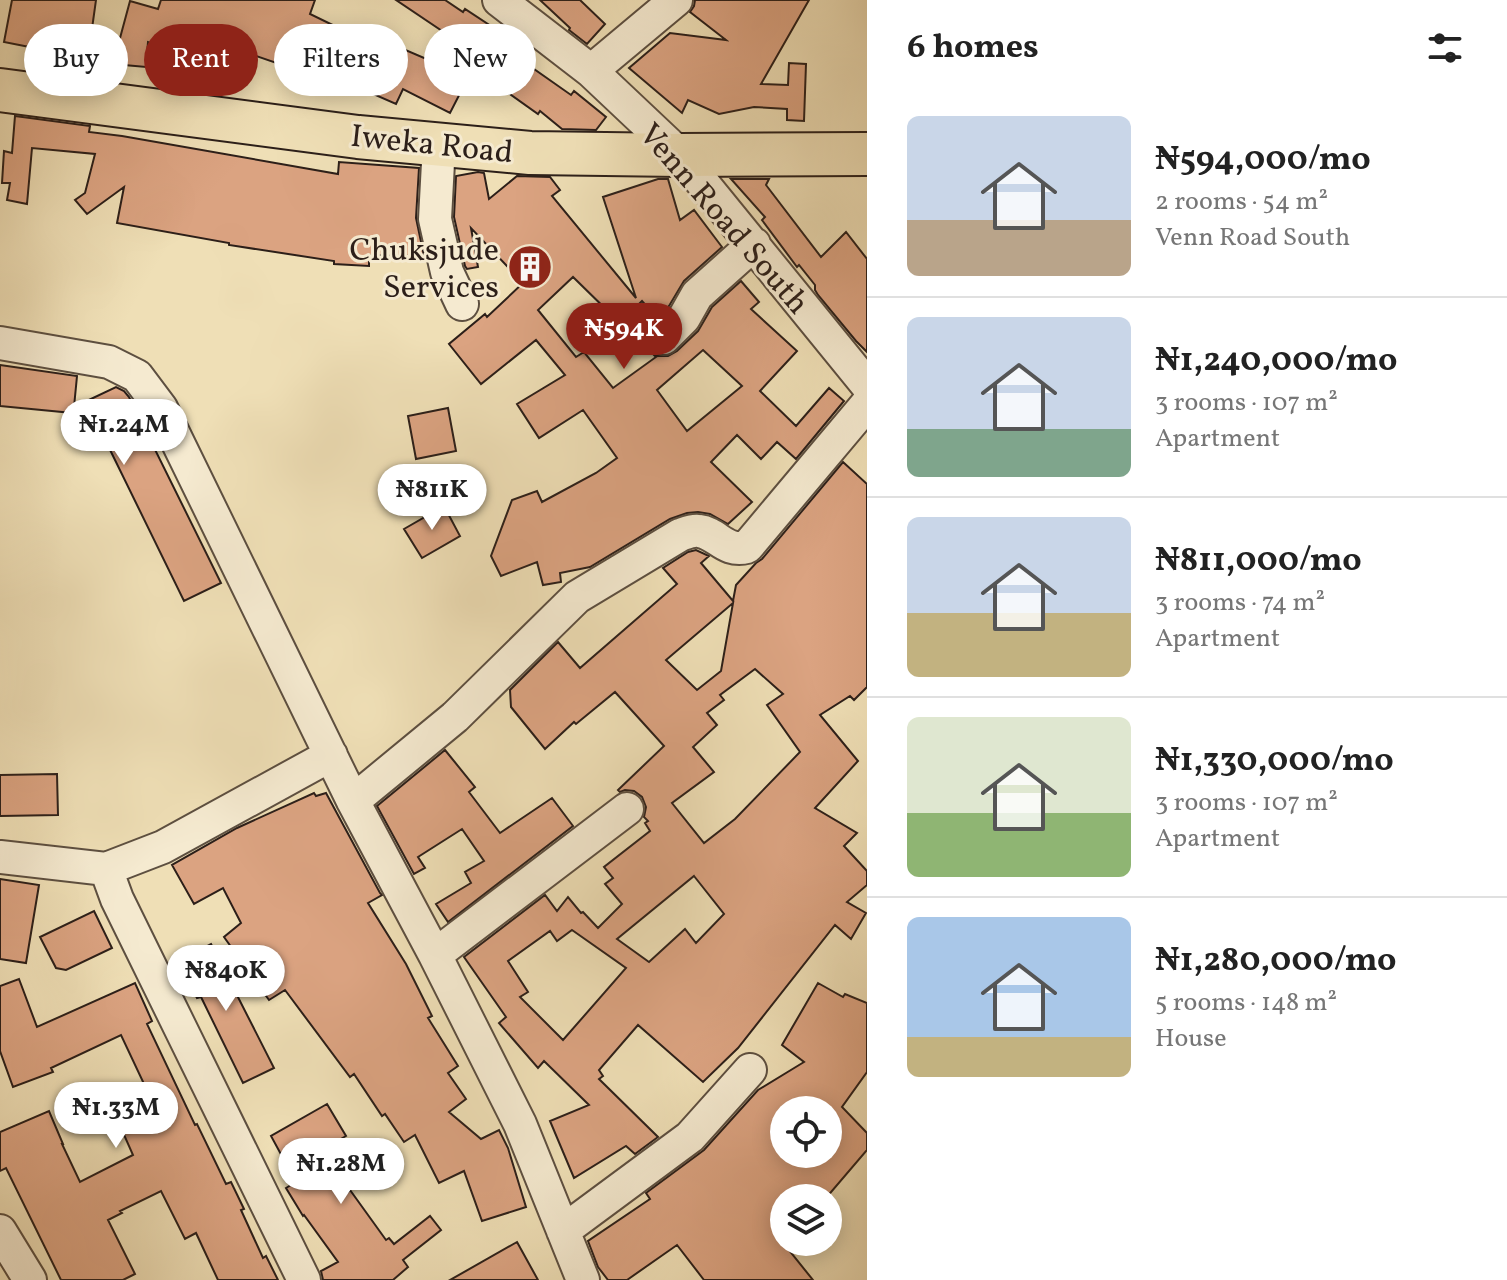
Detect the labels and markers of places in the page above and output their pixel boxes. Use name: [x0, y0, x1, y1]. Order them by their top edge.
place label: Chuksjude Services: [350, 230, 499, 311]
building icon: Chuksjude Services: [506, 243, 554, 291]
pin: ₦594K: [568, 303, 680, 371]
pin: ₦1.24M: [59, 399, 189, 467]
pin: ₦811K: [376, 464, 488, 532]
pin: ₦840K: [170, 945, 282, 1013]
pin: ₦1.33M: [51, 1082, 181, 1150]
pin: ₦1.28M: [276, 1138, 406, 1206]

